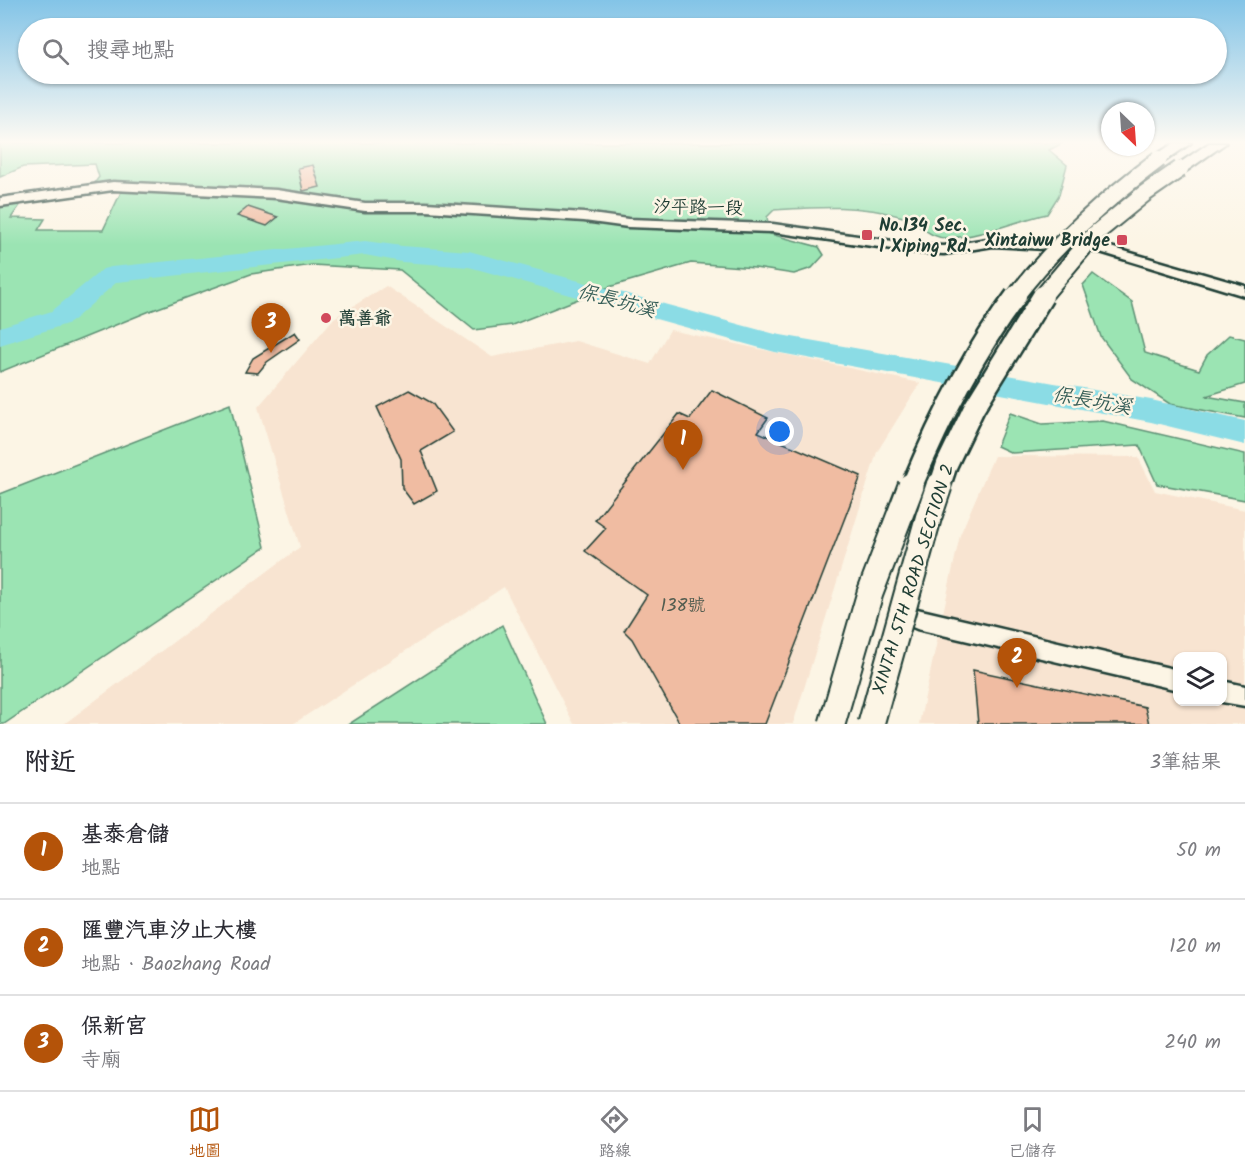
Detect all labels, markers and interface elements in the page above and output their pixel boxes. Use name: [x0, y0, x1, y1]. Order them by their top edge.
search box: [18, 18, 1227, 84]
text: 搜尋地點: [87, 34, 175, 69]
icon: search: [39, 35, 72, 68]
north arrow: [1101, 102, 1155, 156]
street label: 汐平路一段: [653, 193, 743, 224]
place label: No.134 Sec. 1 Xiping Rd.: [879, 212, 971, 262]
place label: Xintaiwu Bridge: [984, 227, 1110, 256]
marker: No.134 Sec. 1 Xiping Rd.: [860, 228, 874, 242]
marker: Xintaiwu Bridge: [1115, 233, 1129, 247]
water label: 保長坑溪: [574, 276, 660, 328]
pin: 3: [252, 304, 290, 353]
place label: 萬善爺: [338, 305, 392, 334]
marker: 萬善爺: [319, 311, 333, 325]
water label: 保長坑溪: [1049, 379, 1135, 425]
your location: [765, 417, 794, 446]
pin: 1: [664, 420, 702, 470]
street label: XINTAI 5TH ROAD SECTION 2: [866, 461, 963, 698]
house number: 138號: [661, 592, 705, 621]
pin: 2: [998, 638, 1036, 688]
map controls: [1173, 652, 1227, 706]
button: layers: [1173, 652, 1227, 706]
text: 附近: [24, 742, 76, 784]
text: 3筆結果: [1150, 747, 1221, 779]
text: 基泰倉儲: [81, 818, 169, 853]
text: 1: [40, 835, 47, 867]
text: 50 m: [1176, 835, 1221, 867]
text: 地點: [81, 853, 121, 885]
text: 匯豐汽車汐止大樓: [81, 914, 257, 949]
text: 2: [38, 931, 49, 963]
text: 120 m: [1169, 931, 1221, 963]
text: 地點 · Baozhang Road: [81, 949, 270, 981]
text: 保新宮: [81, 1010, 147, 1045]
text: 3: [38, 1027, 49, 1059]
text: 240 m: [1164, 1027, 1221, 1059]
text: 寺廟: [81, 1045, 121, 1077]
tab: 地圖: [188, 1103, 221, 1164]
tab: 路線: [598, 1103, 631, 1164]
tab: 已儲存: [1008, 1103, 1056, 1164]

